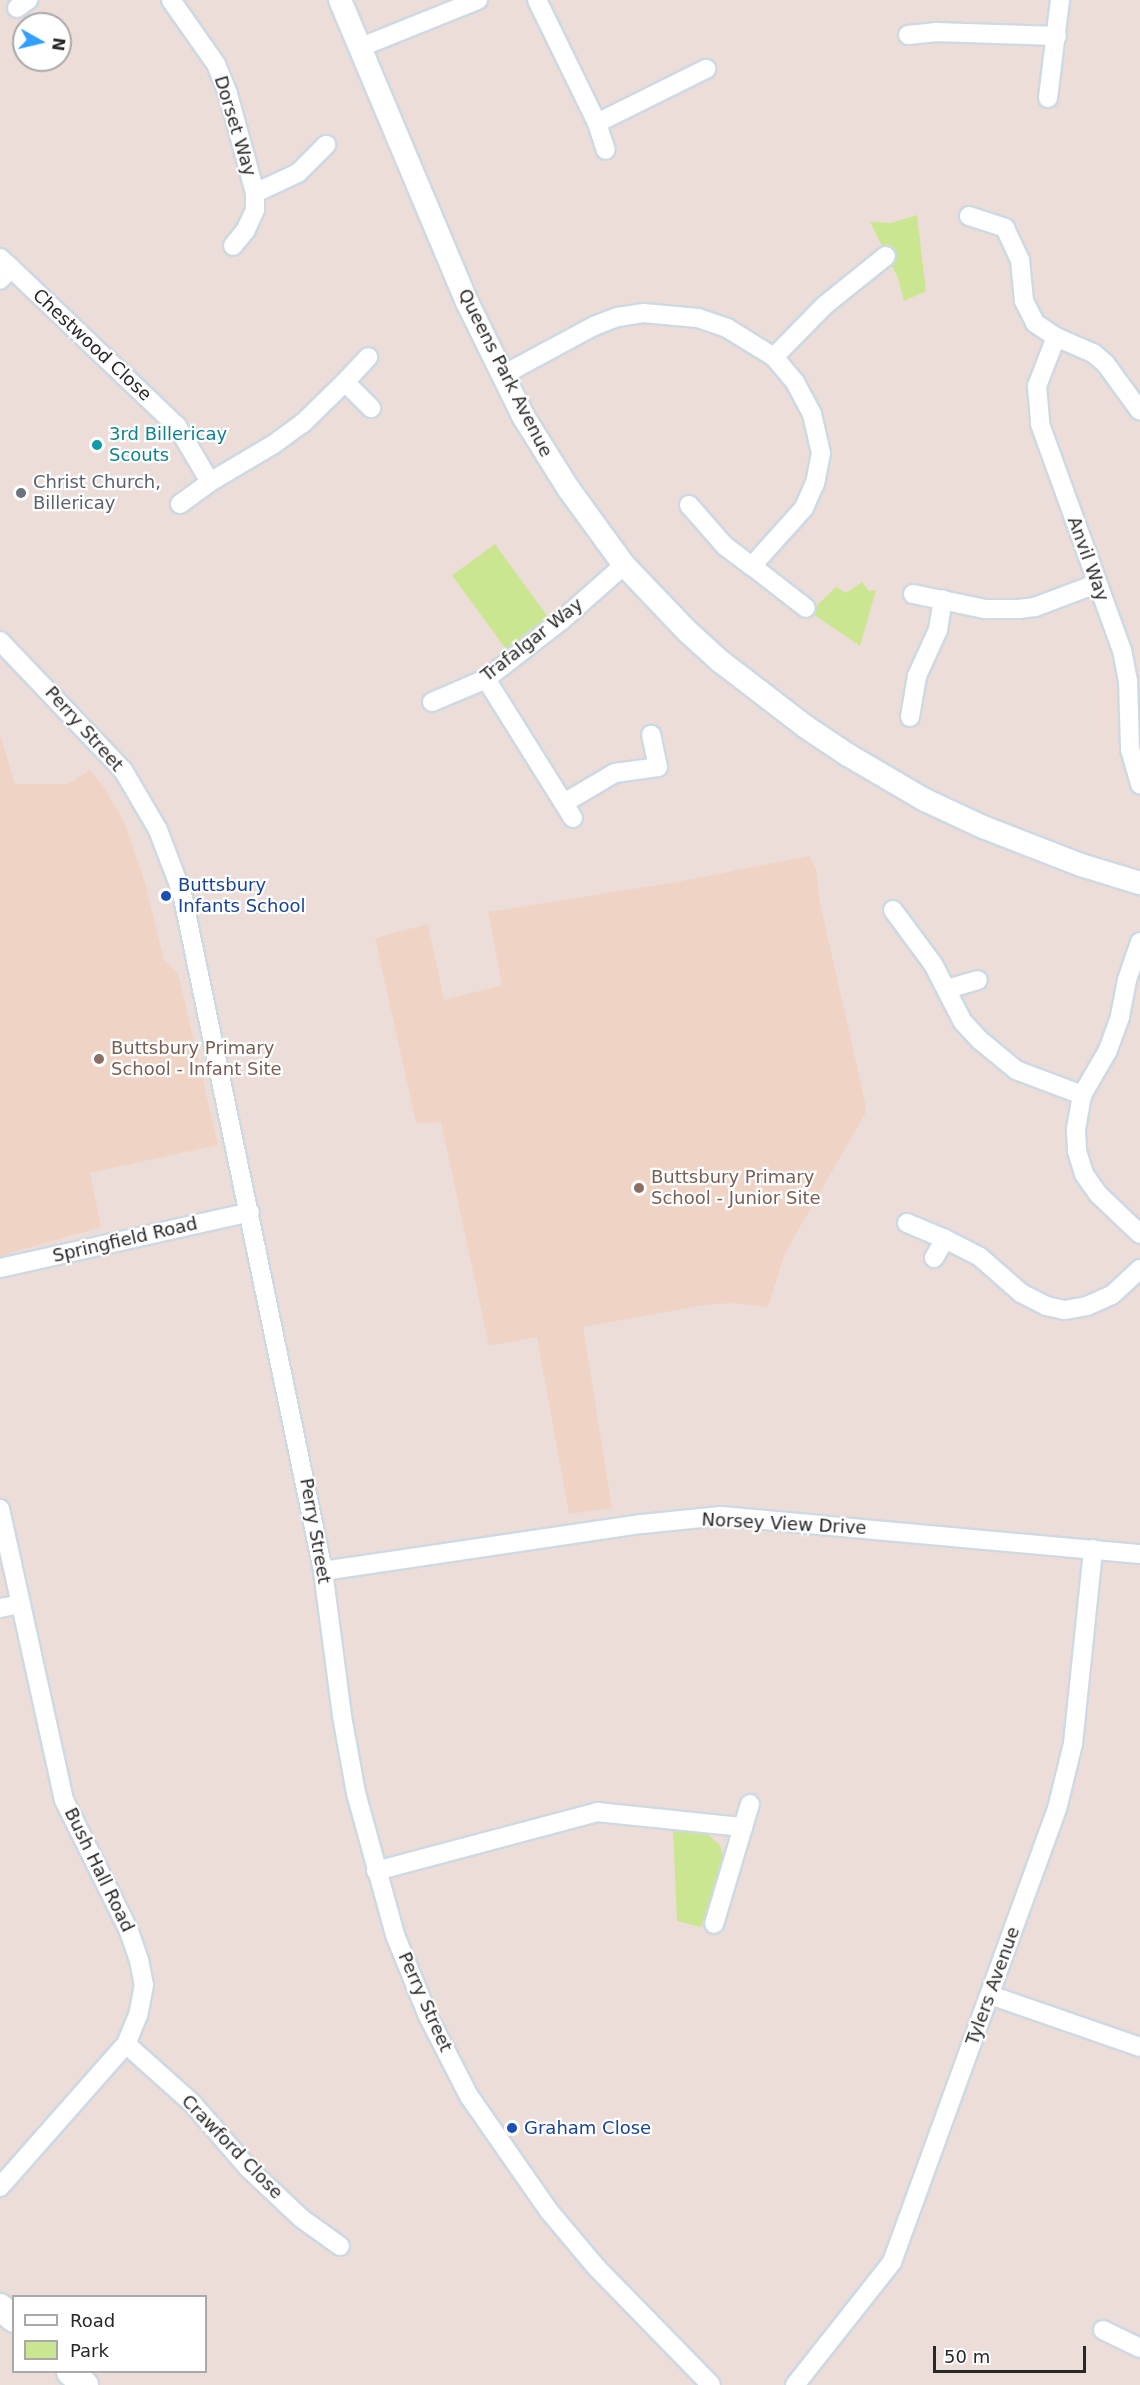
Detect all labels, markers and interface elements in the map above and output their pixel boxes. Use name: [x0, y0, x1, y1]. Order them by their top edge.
north arrow: [12, 12, 72, 72]
text: N: [48, 36, 69, 52]
street label: Dorset Way: [209, 73, 261, 179]
street label: Chestwood Close: [28, 284, 156, 406]
street label: Queens Park Avenue: [453, 285, 557, 461]
place label: 3rd Billericay Scouts: [109, 424, 227, 466]
marker: 3rd Billericay Scouts: [90, 438, 104, 452]
place label: Christ Church, Billericay: [33, 472, 161, 514]
marker: Christ Church, Billericay: [14, 486, 28, 500]
street label: Anvil Way: [1063, 514, 1113, 604]
street label: Trafalgar Way: [477, 594, 587, 686]
street label: Perry Street: [40, 682, 128, 776]
place label: Buttsbury Infants School: [178, 875, 305, 918]
marker: Buttsbury Infants School: [159, 889, 173, 903]
place label: Buttsbury Primary School - Infant Site: [111, 1038, 282, 1080]
marker: Buttsbury Primary School - Infant Site: [92, 1052, 106, 1066]
place label: Buttsbury Primary School - Junior Site: [651, 1167, 821, 1210]
marker: Buttsbury Primary School - Junior Site: [632, 1181, 646, 1195]
street label: Springfield Road: [51, 1213, 199, 1267]
street label: Perry Street: [295, 1477, 335, 1585]
street label: Norsey View Drive: [701, 1509, 867, 1539]
street label: Bush Hall Road: [60, 1804, 138, 1936]
street label: Tylers Avenue: [962, 1924, 1024, 2048]
street label: Perry Street: [393, 1949, 457, 2055]
street label: Crawford Close: [177, 2090, 287, 2204]
place label: Graham Close: [524, 2117, 651, 2139]
marker: Graham Close: [505, 2121, 519, 2135]
legend: [12, 2295, 207, 2373]
text: Road: [70, 2310, 115, 2331]
scale bar: [936, 2334, 1089, 2372]
text: Park: [70, 2340, 109, 2361]
text: 50 m: [944, 2346, 990, 2367]

